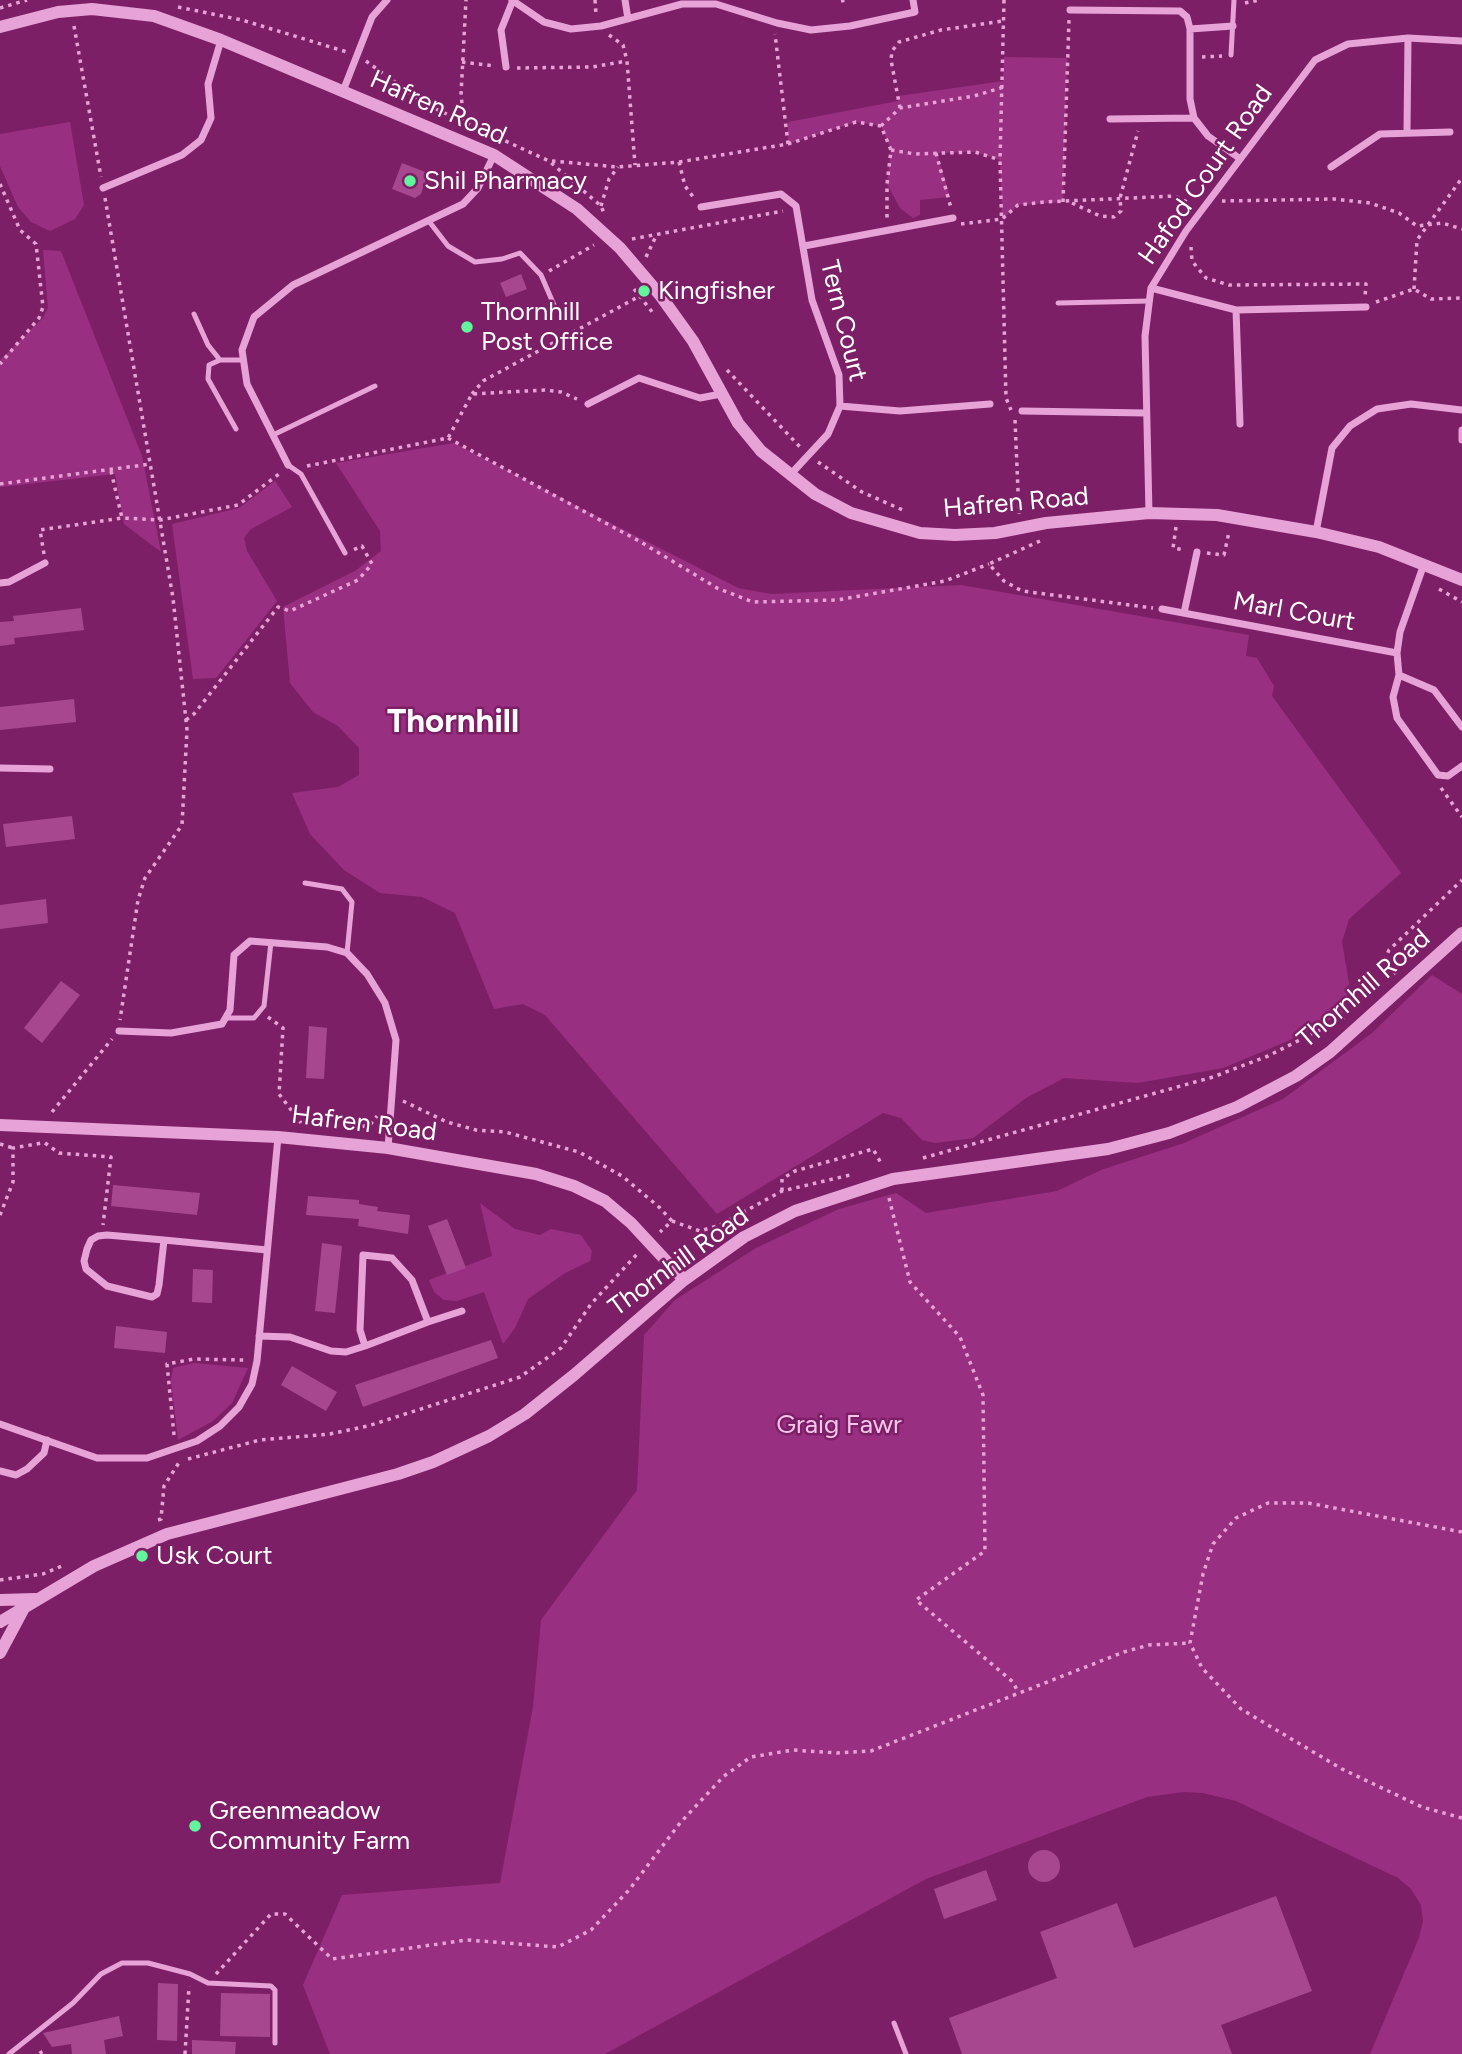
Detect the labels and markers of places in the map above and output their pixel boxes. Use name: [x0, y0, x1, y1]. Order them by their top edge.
place label: Shil Pharmacy: [424, 165, 587, 197]
marker: Shil Pharmacy: [402, 173, 418, 189]
place label: Kingfisher: [658, 275, 775, 307]
marker: Kingfisher: [636, 283, 652, 299]
place label: Thornhill Post Office: [481, 296, 613, 358]
marker: Thornhill Post Office: [459, 319, 475, 335]
place label: Usk Court: [156, 1540, 272, 1572]
marker: Usk Court: [134, 1548, 150, 1564]
place label: Greenmeadow Community Farm: [209, 1795, 410, 1856]
marker: Greenmeadow Community Farm: [187, 1818, 203, 1834]

